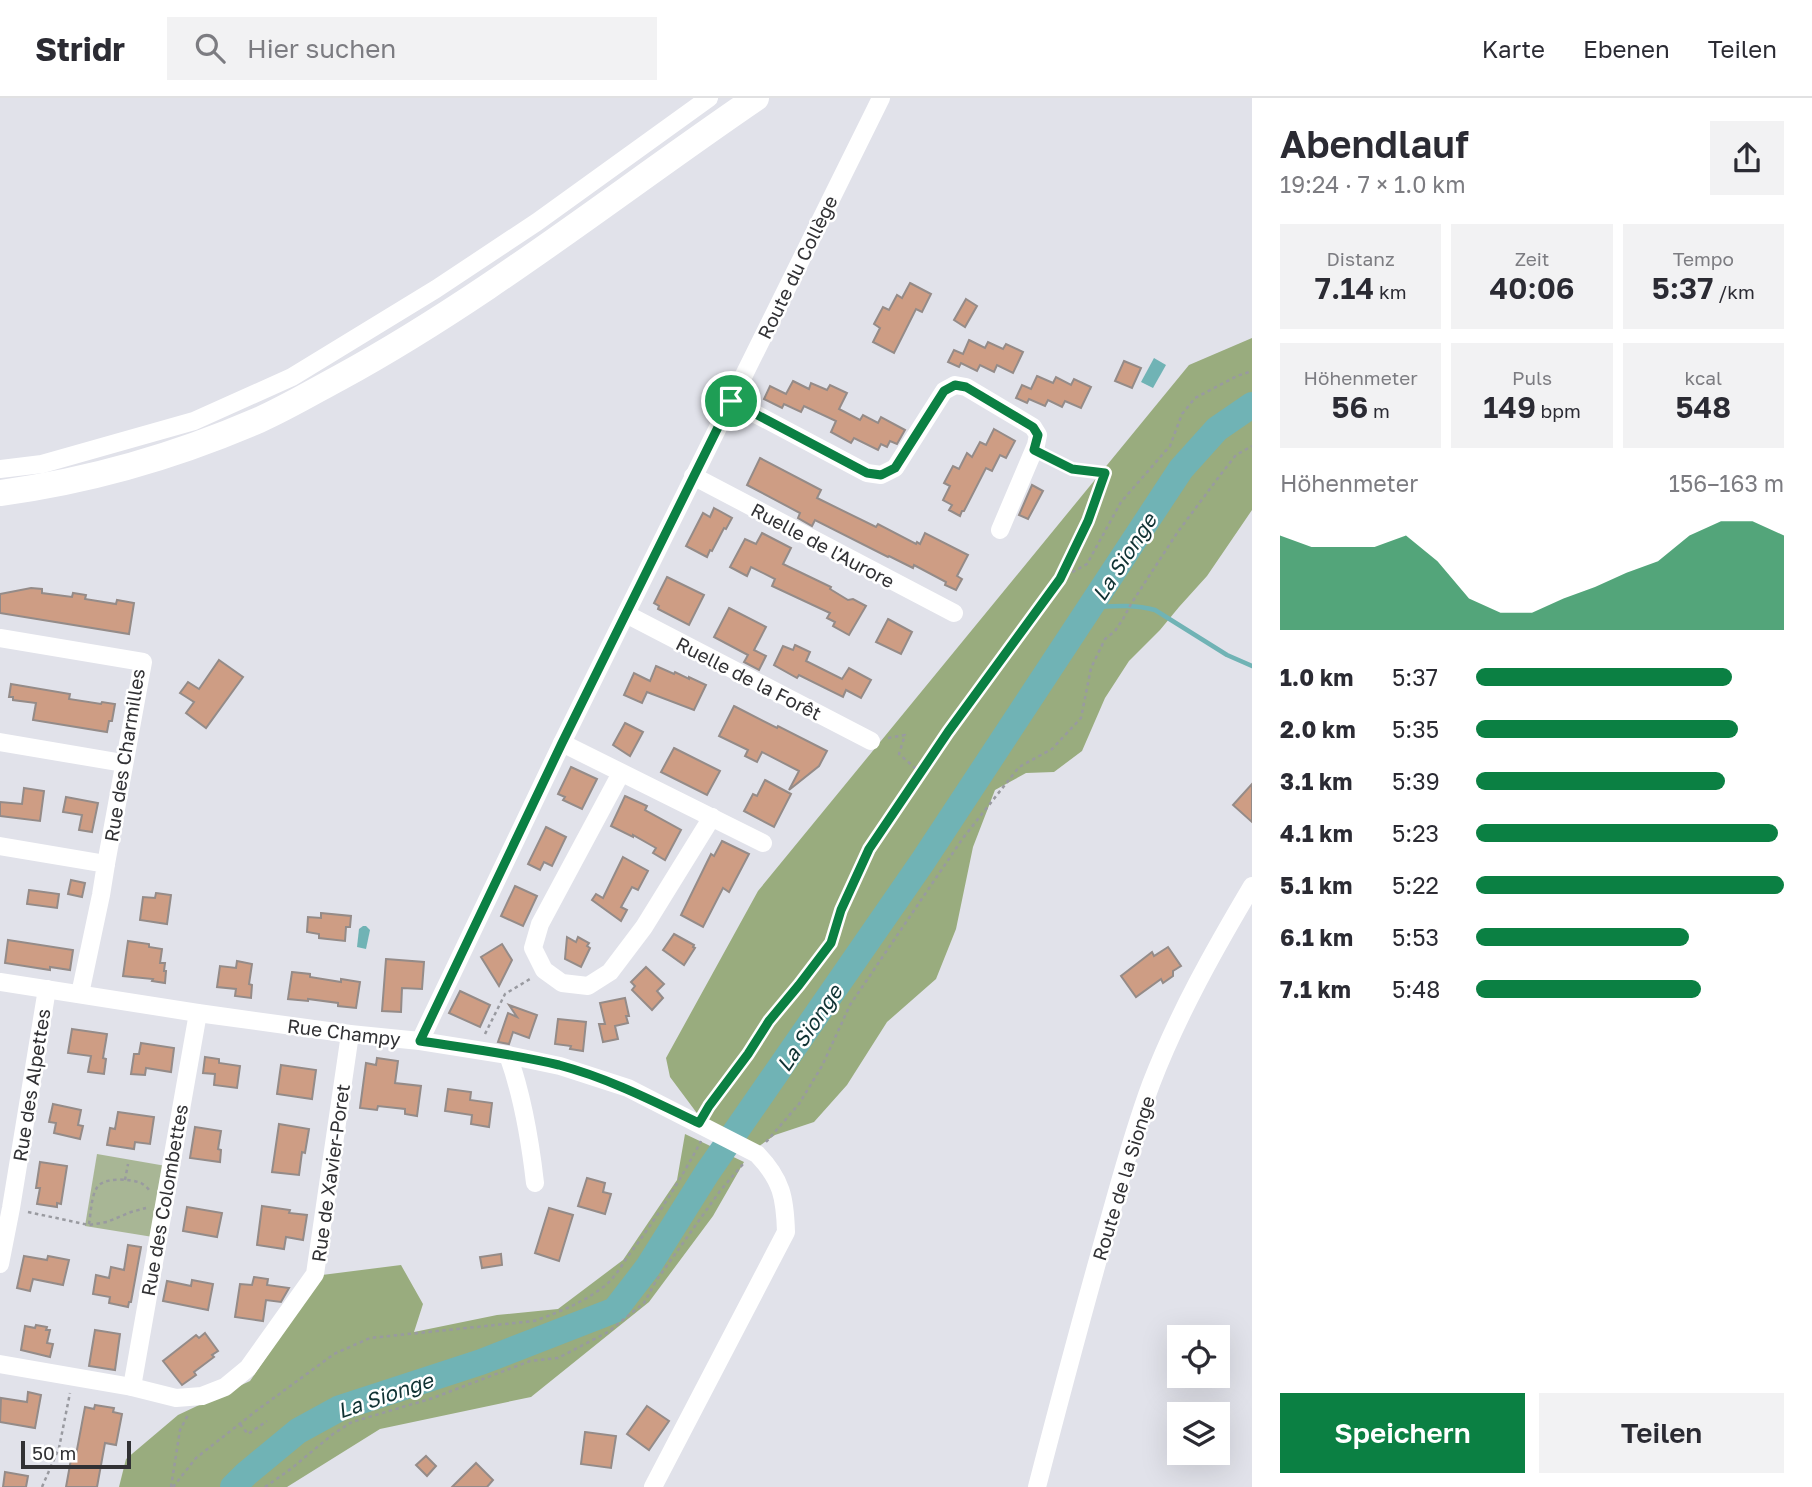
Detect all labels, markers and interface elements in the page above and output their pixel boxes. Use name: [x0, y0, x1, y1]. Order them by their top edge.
search box: [167, 17, 657, 80]
text: Stridr: [35, 29, 125, 68]
icon: search: [191, 29, 229, 67]
text: Hier suchen: [247, 33, 396, 64]
text: Karte: [1482, 34, 1545, 63]
text: Ebenen: [1583, 34, 1670, 63]
text: Teilen: [1708, 34, 1777, 63]
text: Abendlauf: [1280, 121, 1469, 166]
button: share: [1710, 121, 1784, 195]
text: 19:24 · 7 × 1.0 km: [1280, 170, 1466, 198]
street label: Route du Collège: [752, 191, 842, 343]
text: Distanz: [1327, 247, 1395, 270]
text: Zeit: [1515, 247, 1549, 270]
text: Tempo: [1673, 247, 1734, 270]
text: 7.14: [1315, 270, 1374, 306]
text: 40:06: [1489, 270, 1575, 306]
text: 5:37: [1652, 270, 1713, 306]
text: km: [1374, 280, 1407, 303]
text: /km: [1713, 280, 1755, 303]
text: Höhenmeter: [1304, 366, 1418, 389]
text: Puls: [1512, 366, 1552, 389]
text: kcal: [1685, 366, 1722, 389]
pin: [701, 371, 761, 431]
icon: arrive: [712, 382, 750, 420]
text: 56: [1332, 389, 1368, 425]
text: 149: [1483, 389, 1536, 425]
text: 548: [1675, 389, 1731, 425]
text: m: [1368, 399, 1390, 422]
text: bpm: [1536, 399, 1581, 422]
text: Höhenmeter: [1280, 469, 1418, 497]
text: 156–163 m: [1669, 469, 1784, 497]
street label: Ruelle de l'Aurore: [747, 498, 899, 592]
water label: La Sionge: [1086, 507, 1163, 606]
street label: Ruelle de la Forêt: [672, 631, 826, 725]
text: 1.0 km: [1280, 663, 1353, 691]
text: 5:37: [1392, 663, 1438, 691]
street label: Rue des Charmilles: [99, 667, 149, 843]
text: 2.0 km: [1280, 715, 1356, 743]
text: 5:35: [1392, 715, 1439, 743]
text: 3.1 km: [1280, 767, 1352, 795]
text: 5:39: [1392, 767, 1440, 795]
text: 4.1 km: [1280, 819, 1353, 847]
text: 5:23: [1392, 819, 1439, 847]
text: 5.1 km: [1280, 871, 1352, 899]
text: 5:22: [1392, 871, 1439, 899]
text: 6.1 km: [1280, 923, 1353, 951]
text: 5:53: [1392, 923, 1439, 951]
text: 7.1 km: [1280, 975, 1351, 1003]
text: 5:48: [1392, 975, 1440, 1003]
water label: La Sionge: [771, 978, 848, 1076]
street label: Rue des Alpettes: [8, 1007, 54, 1163]
street label: Rue Champy: [286, 1014, 402, 1050]
street label: Rue de Xavier-Poret: [306, 1082, 354, 1264]
street label: Route de la Sionge: [1087, 1093, 1159, 1263]
street label: Rue des Colombettes: [136, 1102, 192, 1298]
map controls: [1167, 1325, 1230, 1465]
button: locate: [1167, 1325, 1230, 1388]
water label: La Sionge: [334, 1366, 438, 1423]
button: Speichern: [1280, 1393, 1525, 1473]
button: Teilen: [1539, 1393, 1784, 1473]
button: layers: [1167, 1402, 1230, 1465]
scale bar: [21, 1438, 131, 1470]
text: 50 m: [32, 1441, 76, 1464]

